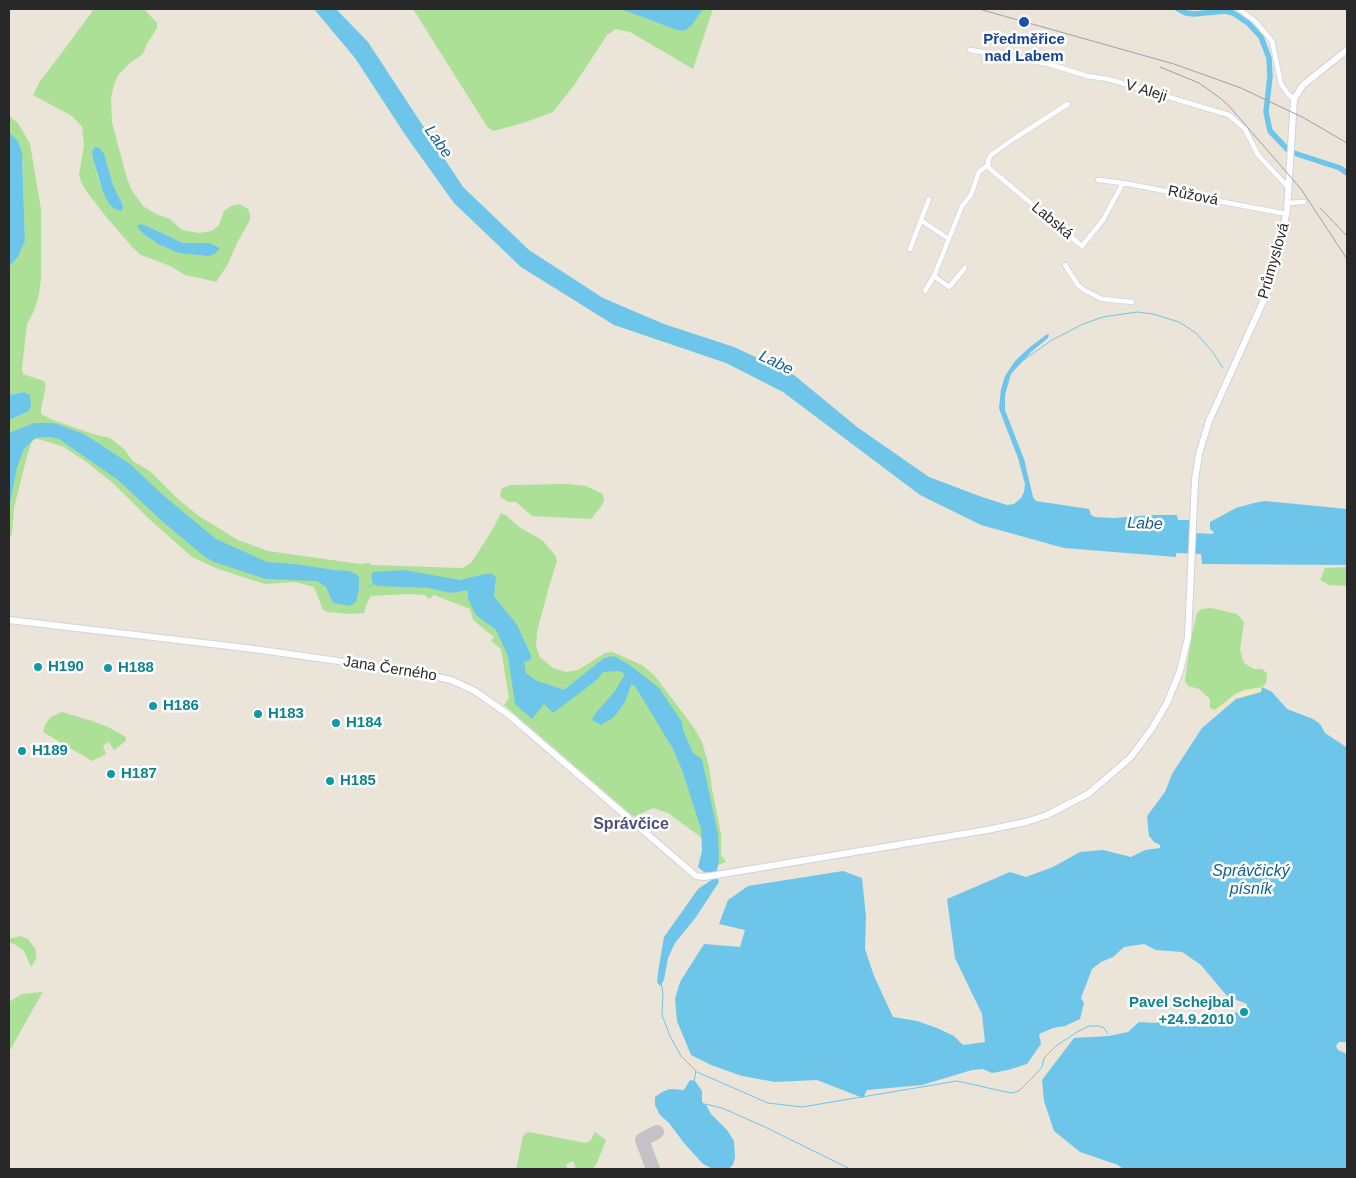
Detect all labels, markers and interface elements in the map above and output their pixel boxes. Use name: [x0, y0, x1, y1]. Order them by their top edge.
marker: Předměřice nad Labem: [1017, 15, 1031, 29]
place label: Předměřice nad Labem: [983, 31, 1065, 66]
street label: V Aleji: [1123, 76, 1169, 106]
water label: Labe: [420, 122, 456, 162]
street label: Růžová: [1166, 182, 1220, 210]
street label: Labská: [1028, 199, 1076, 243]
street label: Průmyslová: [1255, 221, 1293, 301]
water label: Labe: [756, 347, 796, 379]
water label: Labe: [1127, 514, 1163, 534]
street label: Jana Černého: [342, 653, 438, 685]
place label: H190: [48, 658, 84, 676]
place label: H188: [118, 659, 154, 677]
marker: H190: [32, 661, 44, 673]
marker: H188: [102, 662, 114, 674]
place label: H186: [163, 697, 199, 715]
marker: H186: [147, 700, 159, 712]
place label: H183: [268, 705, 304, 723]
marker: H183: [252, 708, 264, 720]
place label: H184: [346, 714, 382, 732]
marker: H184: [330, 717, 342, 729]
place label: H189: [32, 742, 68, 760]
marker: H189: [16, 745, 28, 757]
place label: H187: [121, 765, 157, 783]
marker: H187: [105, 768, 117, 780]
place label: H185: [340, 772, 376, 790]
marker: H185: [324, 775, 336, 787]
district label: Správčice: [593, 815, 669, 835]
water label: Správčický písník: [1212, 862, 1290, 900]
place label: Pavel Schejbal +24.9.2010: [1129, 994, 1234, 1029]
marker: Pavel Schejbal +24.9.2010: [1238, 1006, 1250, 1018]

